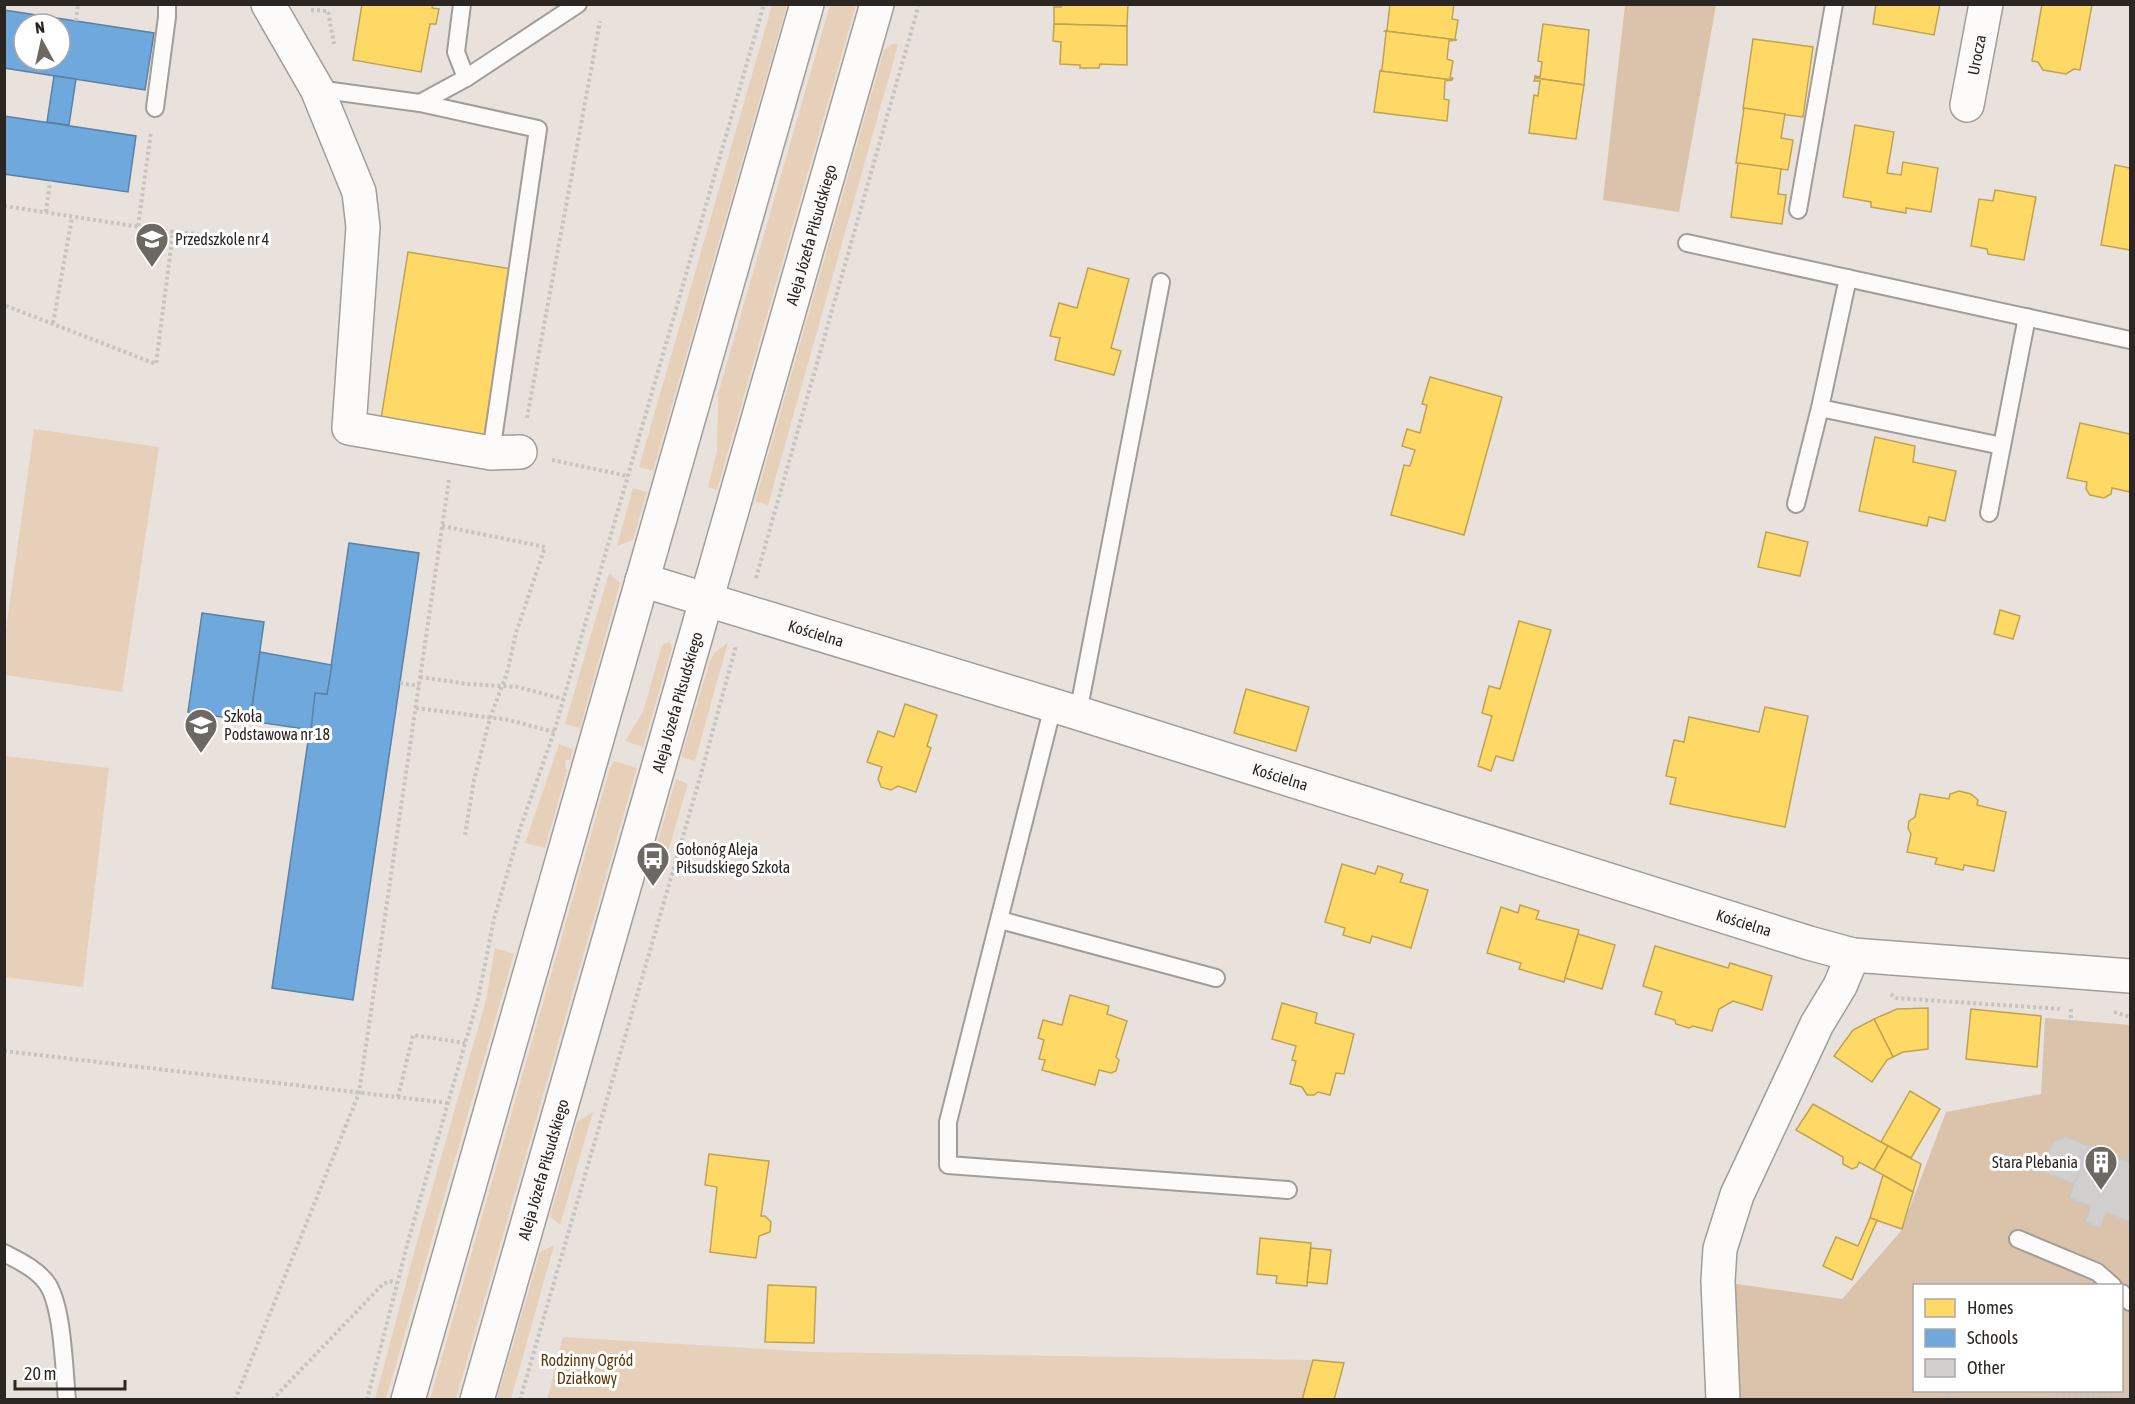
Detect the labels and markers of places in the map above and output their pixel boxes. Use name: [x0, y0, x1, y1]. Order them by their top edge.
school or university icon: Przedszkole nr 4: [134, 221, 170, 268]
place label: Przedszkole nr 4: [175, 230, 269, 248]
school or university icon: Szkoła Podstawowa nr 18: [183, 707, 219, 754]
place label: Szkoła Podstawowa nr 18: [224, 707, 330, 743]
bus stop icon: Gołonóg Aleja Piłsudskiego Szkoła: [635, 840, 671, 887]
place label: Gołonóg Aleja Piłsudskiego Szkoła: [676, 840, 790, 877]
building icon: Stara Plebania: [2083, 1144, 2119, 1191]
place label: Stara Plebania: [1992, 1153, 2078, 1171]

